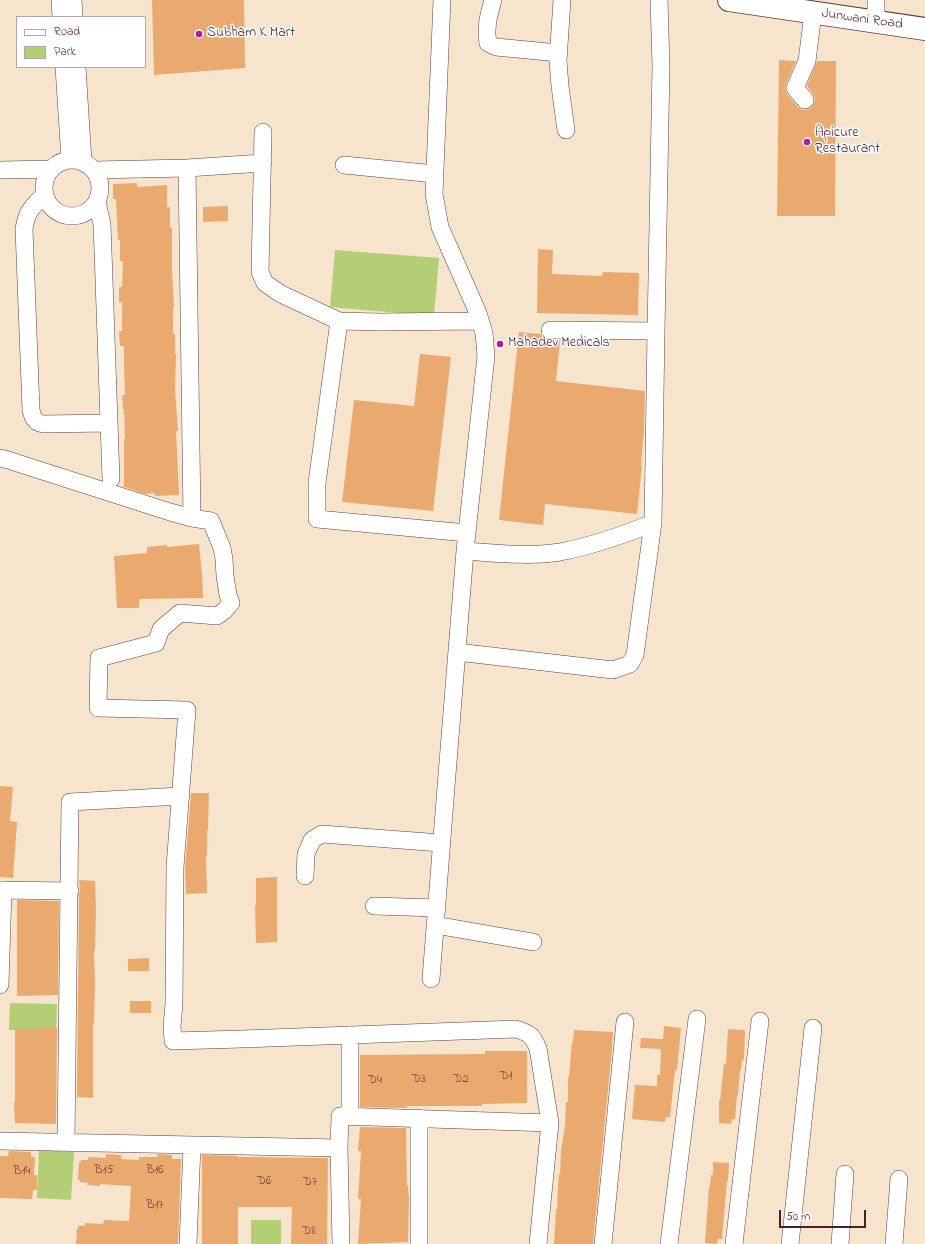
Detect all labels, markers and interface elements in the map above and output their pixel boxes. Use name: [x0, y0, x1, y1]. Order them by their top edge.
street label: Junwani Road: [820, 6, 904, 34]
legend: [16, 16, 146, 68]
text: Road: [54, 23, 80, 41]
place label: Subham K Mart: [207, 26, 295, 42]
marker: Subham K Mart: [194, 29, 204, 39]
text: Park: [54, 43, 76, 61]
place label: Apicure Restaurant: [815, 126, 880, 158]
marker: Apicure Restaurant: [802, 137, 812, 147]
place label: Mahadev Medicals: [508, 336, 610, 352]
marker: Mahadev Medicals: [495, 339, 505, 349]
house number: D1: [500, 1070, 512, 1084]
house number: D3: [412, 1073, 426, 1087]
house number: D2: [454, 1073, 468, 1087]
house number: D4: [368, 1074, 382, 1088]
house number: B15: [95, 1164, 113, 1178]
house number: B16: [146, 1164, 164, 1178]
house number: B14: [14, 1165, 30, 1179]
house number: D6: [257, 1175, 271, 1189]
house number: D7: [303, 1176, 317, 1190]
house number: B17: [147, 1199, 163, 1213]
scale bar: [781, 1202, 868, 1228]
text: 50 m: [786, 1208, 810, 1226]
house number: D8: [302, 1225, 316, 1239]

